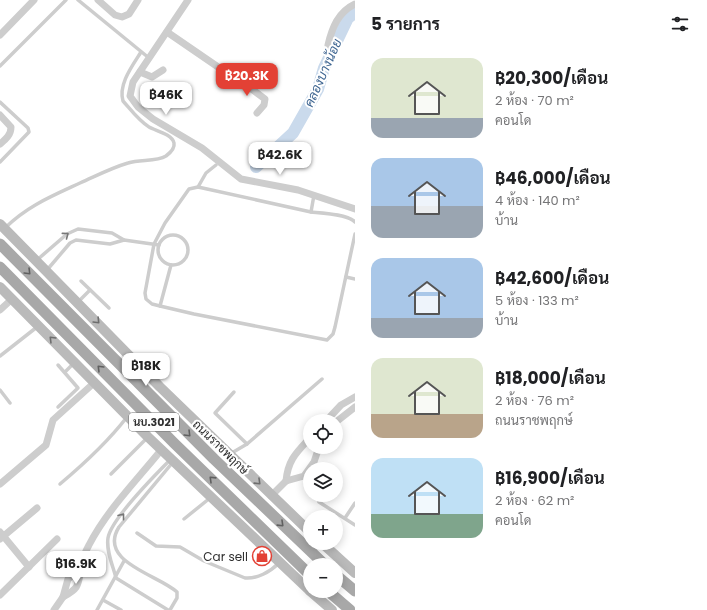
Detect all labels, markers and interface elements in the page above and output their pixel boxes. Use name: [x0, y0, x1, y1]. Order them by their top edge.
text: 5 รายการ: [371, 12, 440, 36]
icon: filters: [669, 13, 691, 35]
water label: คลองบางน้อย: [300, 35, 347, 110]
pin: ฿20.3K: [214, 63, 280, 97]
text: ฿20.3K: [225, 66, 269, 85]
text: ฿20,300/เดือน: [495, 66, 608, 90]
icon: home: [403, 74, 451, 122]
pin: ฿46K: [142, 82, 190, 116]
text: ฿46K: [149, 85, 183, 104]
text: 2 ห้อง · 70 m²: [495, 91, 574, 110]
text: คอนโด: [495, 111, 531, 130]
pin: ฿42.6K: [247, 142, 313, 176]
text: ฿42.6K: [257, 145, 303, 164]
text: ฿46,000/เดือน: [495, 166, 611, 190]
icon: home: [403, 174, 451, 222]
text: 4 ห้อง · 140 m²: [495, 191, 580, 210]
text: บ้าน: [495, 211, 518, 230]
one-way arrow: [62, 233, 69, 240]
text: ฿42,600/เดือน: [495, 266, 609, 290]
one-way arrow: [23, 267, 30, 275]
icon: home: [403, 274, 451, 322]
text: 5 ห้อง · 133 m²: [495, 291, 579, 310]
text: บ้าน: [495, 311, 518, 330]
one-way arrow: [92, 316, 100, 324]
one-way arrow: [49, 336, 57, 344]
pin: ฿18K: [122, 353, 170, 387]
text: ฿18K: [131, 356, 161, 375]
one-way arrow: [97, 365, 105, 373]
text: ฿18,000/เดือน: [495, 366, 606, 390]
icon: home: [403, 374, 451, 422]
text: 2 ห้อง · 76 m²: [495, 391, 574, 410]
text: ถนนราชพฤกษ์: [495, 411, 573, 430]
road number: นบ.3021: [129, 413, 179, 431]
map controls: [303, 414, 343, 598]
button: locate: [303, 414, 343, 454]
street label: ถนนราชพฤกษ์: [189, 416, 253, 479]
one-way arrow: [183, 429, 191, 436]
button: layers: [303, 462, 343, 502]
text: ฿16,900/เดือน: [495, 466, 605, 490]
icon: home: [403, 474, 451, 522]
one-way arrow: [209, 477, 217, 484]
one-way arrow: [253, 477, 261, 485]
text: 2 ห้อง · 62 m²: [495, 491, 574, 510]
button: +: [303, 510, 343, 550]
text: คอนโด: [495, 511, 531, 530]
one-way arrow: [117, 513, 124, 520]
one-way arrow: [276, 519, 284, 527]
shop icon: Car sell: [251, 545, 273, 567]
place label: Car sell: [203, 548, 248, 565]
pin: ฿16.9K: [43, 551, 109, 585]
text: ฿16.9K: [55, 554, 97, 573]
button: −: [303, 558, 343, 598]

